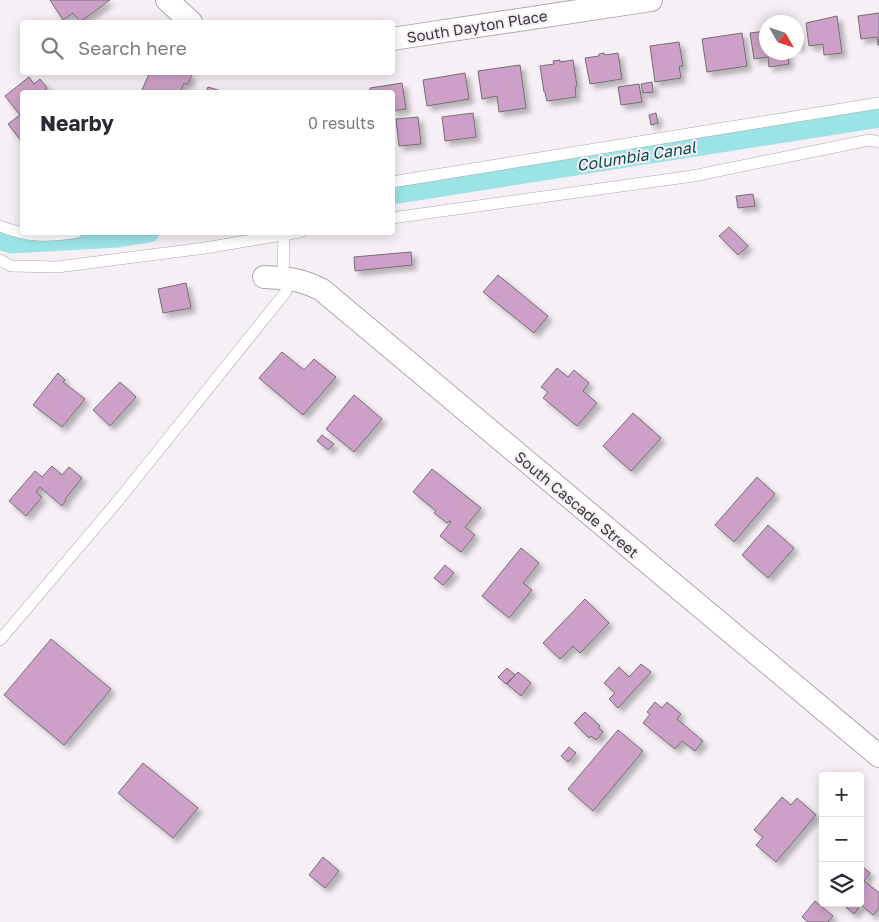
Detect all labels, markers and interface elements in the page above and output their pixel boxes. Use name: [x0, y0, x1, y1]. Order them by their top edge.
street label: South Dayton Place: [405, 6, 549, 46]
north arrow: [759, 15, 804, 60]
search box: [20, 20, 395, 75]
icon: search: [38, 34, 66, 62]
text: Search here: [78, 36, 187, 59]
text: Nearby: [40, 110, 114, 136]
text: 0 results: [308, 113, 375, 133]
water label: Columbia Canal: [575, 137, 698, 175]
street label: South Cascade Street: [511, 447, 643, 561]
map controls: [819, 772, 864, 907]
button: +: [819, 772, 864, 817]
button: −: [819, 817, 864, 862]
button: layers: [819, 862, 864, 907]

